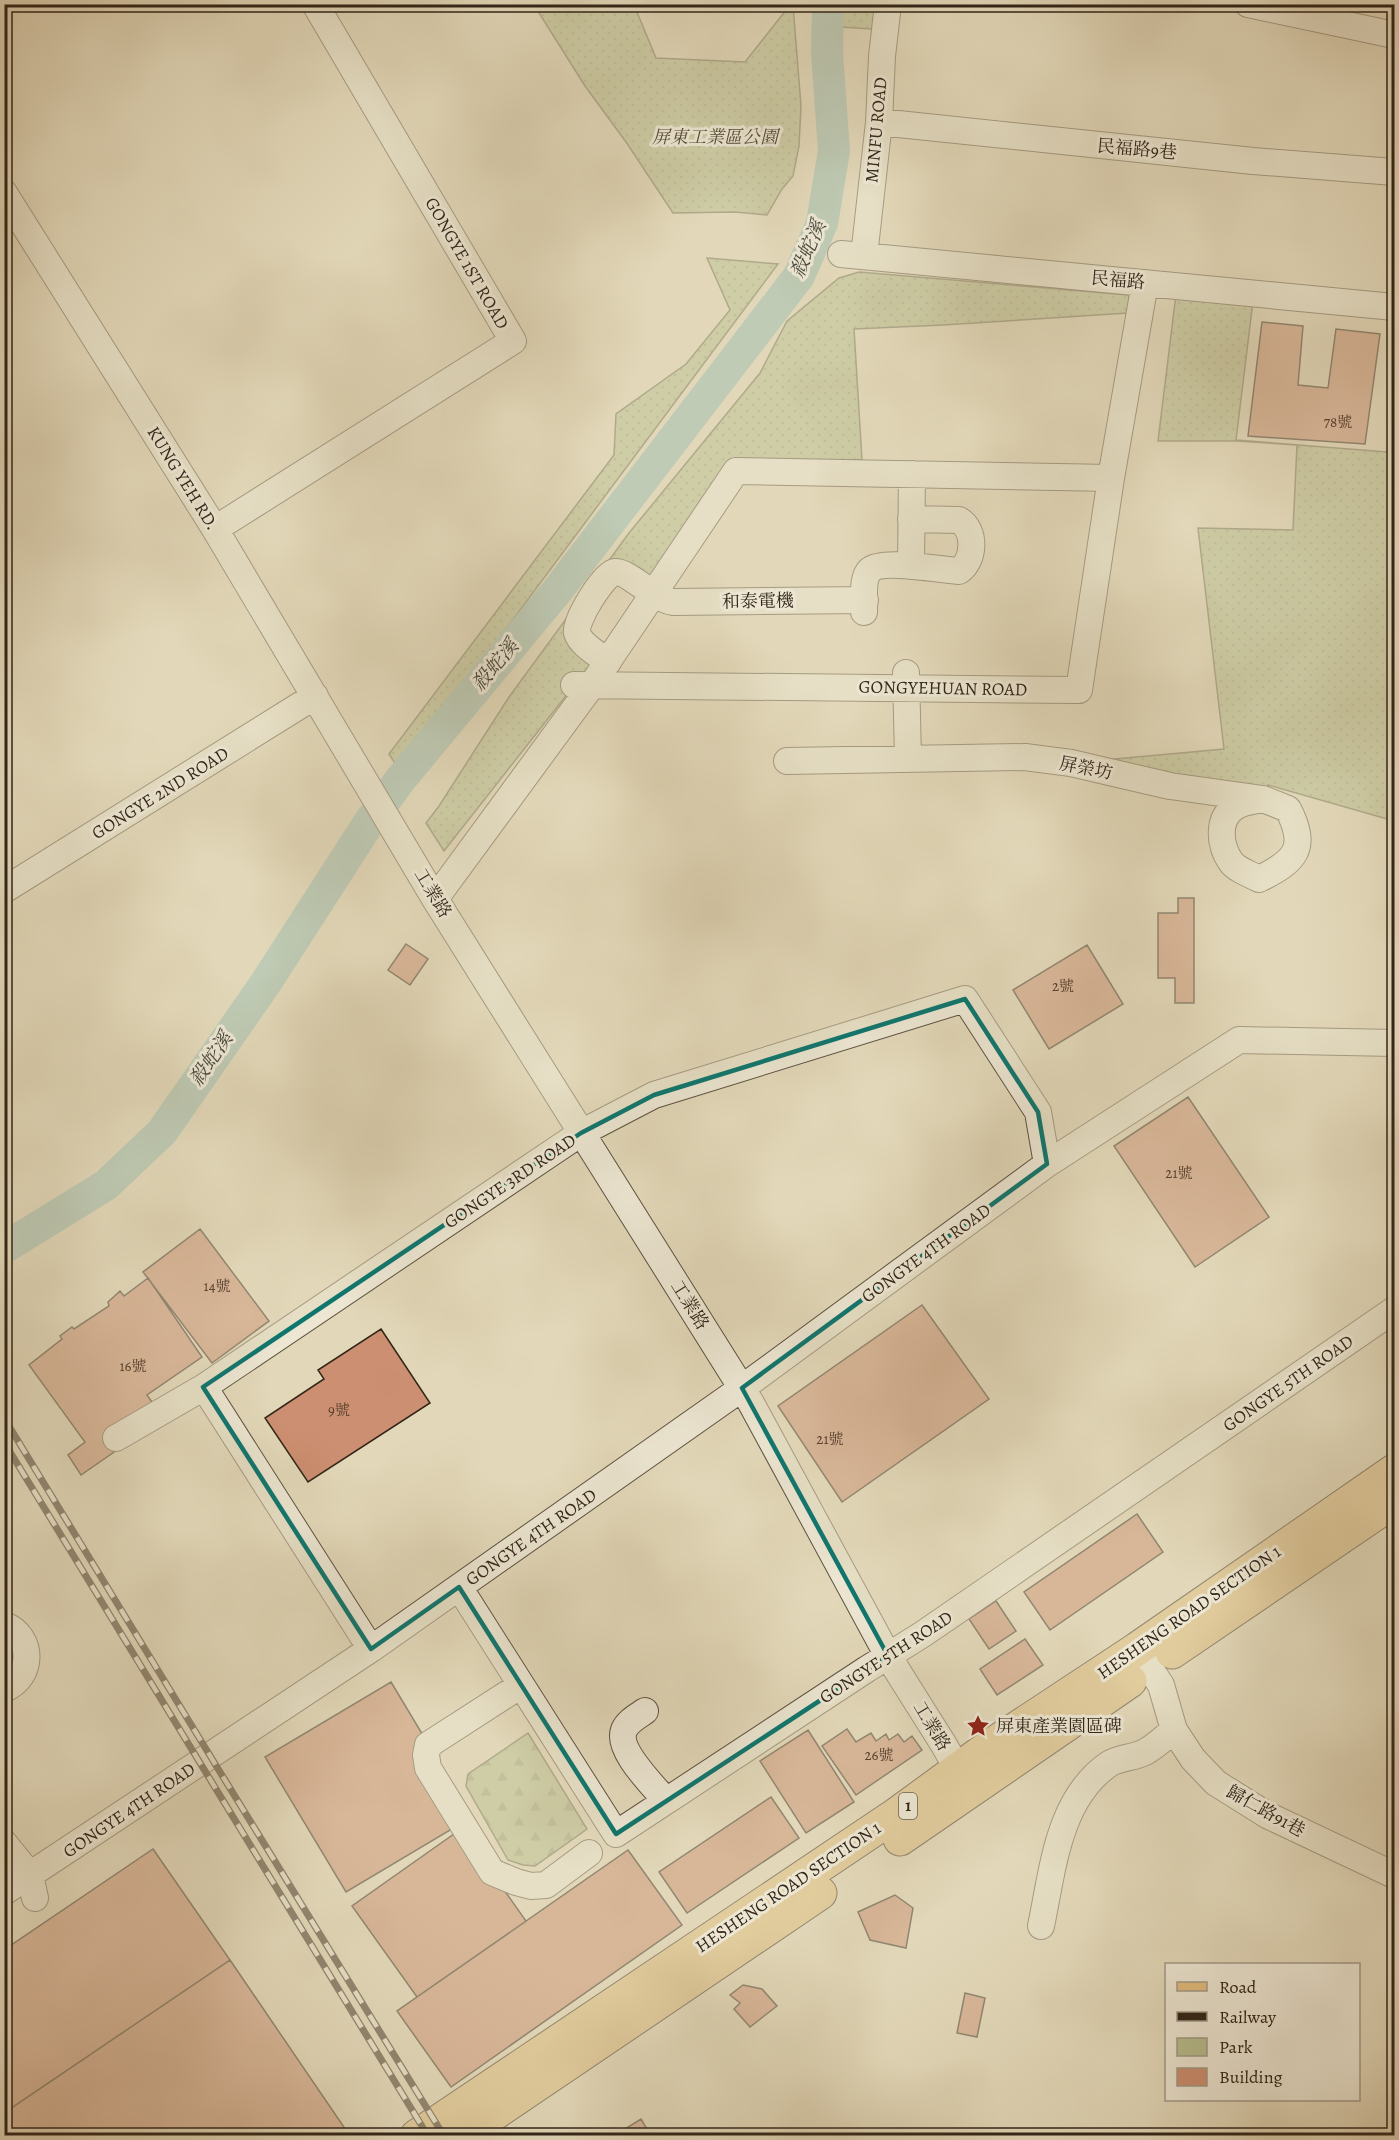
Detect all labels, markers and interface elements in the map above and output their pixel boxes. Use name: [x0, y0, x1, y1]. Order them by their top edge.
street label: MINFU ROAD: [859, 76, 893, 184]
park label: 屏東工業區公園: [652, 125, 781, 149]
street label: 民福路9巷: [1096, 134, 1178, 164]
street label: GONGYE 1ST ROAD: [419, 193, 515, 333]
water label: 殺蛇溪: [784, 214, 833, 282]
street label: 民福路: [1090, 266, 1146, 294]
house number: 78號: [1324, 412, 1352, 432]
street label: KUNG YEH RD.: [142, 422, 224, 534]
street label: 和泰電機: [722, 588, 794, 614]
water label: 殺蛇溪: [465, 632, 526, 697]
street label: GONGYEHUAN ROAD: [858, 675, 1028, 701]
street label: GONGYE 2ND ROAD: [87, 741, 233, 845]
street label: 屏榮坊: [1057, 751, 1115, 785]
street label: 工業路: [409, 864, 457, 922]
house number: 2號: [1052, 976, 1074, 996]
water label: 殺蛇溪: [183, 1025, 240, 1091]
street label: GONGYE 3RD ROAD: [439, 1128, 581, 1234]
house number: 21號: [1165, 1163, 1193, 1183]
street label: GONGYE 4TH ROAD: [856, 1198, 996, 1308]
house number: 14號: [204, 1276, 230, 1296]
street label: 工業路: [666, 1276, 714, 1334]
street label: GONGYE 5TH ROAD: [1218, 1329, 1358, 1437]
house number: 16號: [119, 1356, 147, 1376]
house number: 9號: [328, 1400, 350, 1420]
house number: 21號: [816, 1429, 844, 1449]
street label: GONGYE 4TH ROAD: [461, 1483, 601, 1591]
street label: HESHENG ROAD SECTION 1: [1092, 1539, 1286, 1685]
street label: GONGYE 5TH ROAD: [815, 1605, 957, 1709]
street label: 工業路: [908, 1697, 956, 1755]
place icon: 屏東產業園區碑: [965, 1713, 991, 1739]
place label: 屏東產業園區碑: [996, 1714, 1122, 1738]
house number: 26號: [864, 1745, 894, 1765]
street label: GONGYE 4TH ROAD: [58, 1757, 200, 1863]
street label: 歸仁路91巷: [1222, 1780, 1310, 1842]
road number: 1: [899, 1793, 917, 1819]
street label: HESHENG ROAD SECTION 1: [691, 1816, 885, 1958]
legend: [1165, 1963, 1360, 2101]
text: Road: [1219, 1975, 1257, 1999]
text: Railway: [1219, 2005, 1277, 2029]
text: Park: [1219, 2035, 1253, 2059]
text: Building: [1219, 2065, 1283, 2089]

